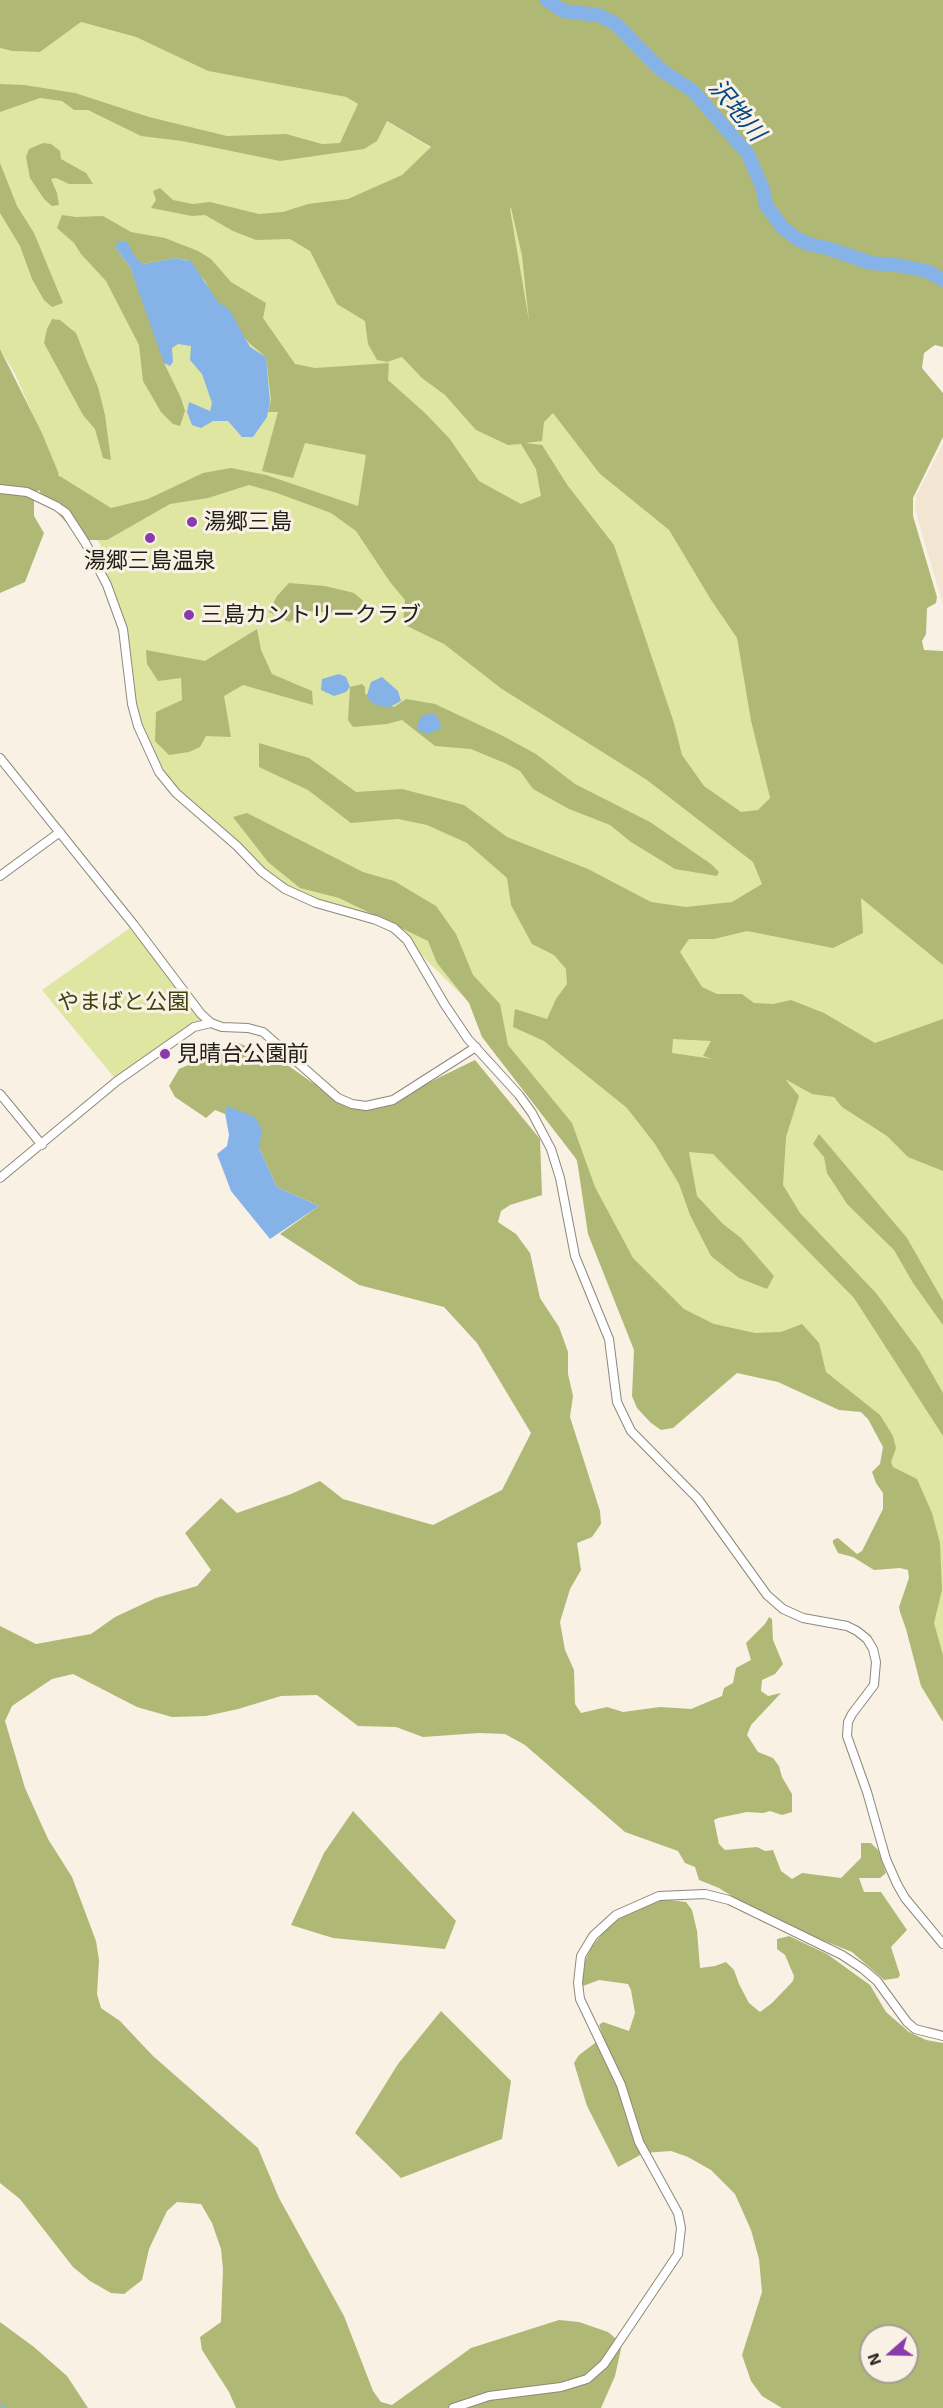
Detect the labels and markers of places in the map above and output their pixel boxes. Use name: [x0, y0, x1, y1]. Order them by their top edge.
place label: 湯郷三島: [204, 509, 292, 535]
marker: 湯郷三島: [185, 515, 199, 529]
marker: 湯郷三島温泉: [143, 531, 157, 545]
place label: 湯郷三島温泉: [84, 548, 216, 574]
place label: 三島カントリークラブ: [201, 602, 421, 628]
marker: 三島カントリークラブ: [182, 608, 196, 622]
place label: 見晴台公園前: [177, 1041, 309, 1067]
marker: 見晴台公園前: [158, 1047, 172, 1061]

